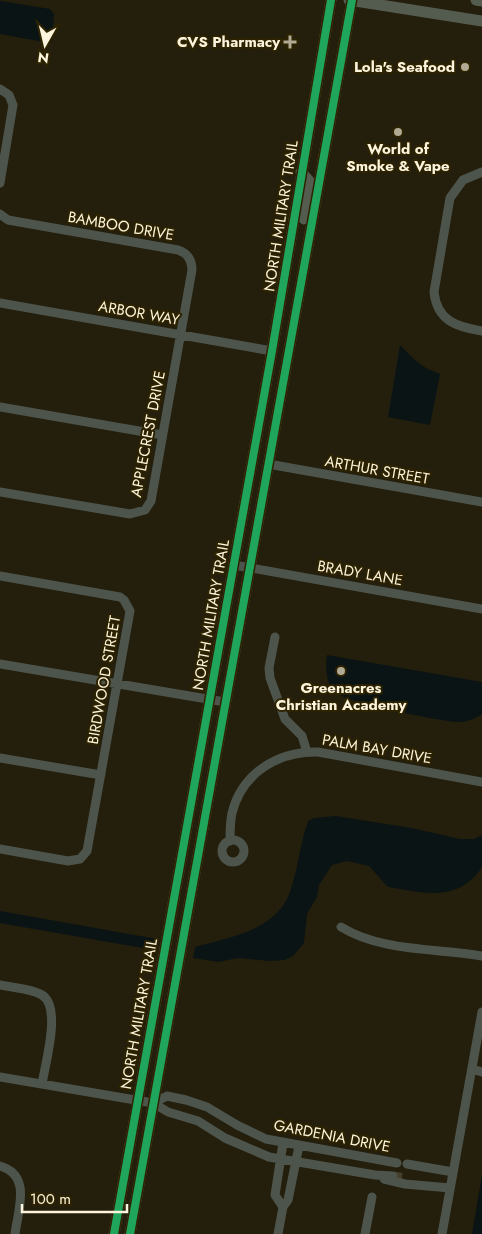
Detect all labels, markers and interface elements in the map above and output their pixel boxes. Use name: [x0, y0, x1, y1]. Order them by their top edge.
north arrow: [20, 20, 70, 70]
place label: CVS Pharmacy: [177, 31, 280, 53]
marker: CVS Pharmacy: [284, 36, 296, 48]
text: N: [36, 47, 50, 69]
place label: Lola's Seafood: [354, 56, 455, 78]
marker: Lola's Seafood: [459, 61, 471, 73]
marker: World of Smoke & Vape: [392, 126, 404, 138]
place label: World of Smoke & Vape: [346, 138, 450, 177]
street label: NORTH MILITARY TRAIL: [258, 139, 304, 293]
street label: BAMBOO DRIVE: [66, 206, 176, 246]
street label: ARBOR WAY: [97, 295, 182, 331]
street label: APPLECREST DRIVE: [125, 369, 171, 499]
street label: ARTHUR STREET: [323, 450, 431, 490]
street label: NORTH MILITARY TRAIL: [187, 538, 235, 692]
street label: BRADY LANE: [316, 555, 404, 591]
street label: BIRDWOOD STREET: [82, 614, 126, 746]
marker: Greenacres Christian Academy: [335, 665, 347, 677]
place label: Greenacres Christian Academy: [276, 677, 407, 716]
street label: PALM BAY DRIVE: [321, 729, 433, 769]
street label: NORTH MILITARY TRAIL: [115, 937, 163, 1091]
street label: GARDENIA DRIVE: [272, 1114, 392, 1158]
scale bar: [22, 1182, 128, 1214]
text: 100 m: [30, 1188, 71, 1210]

